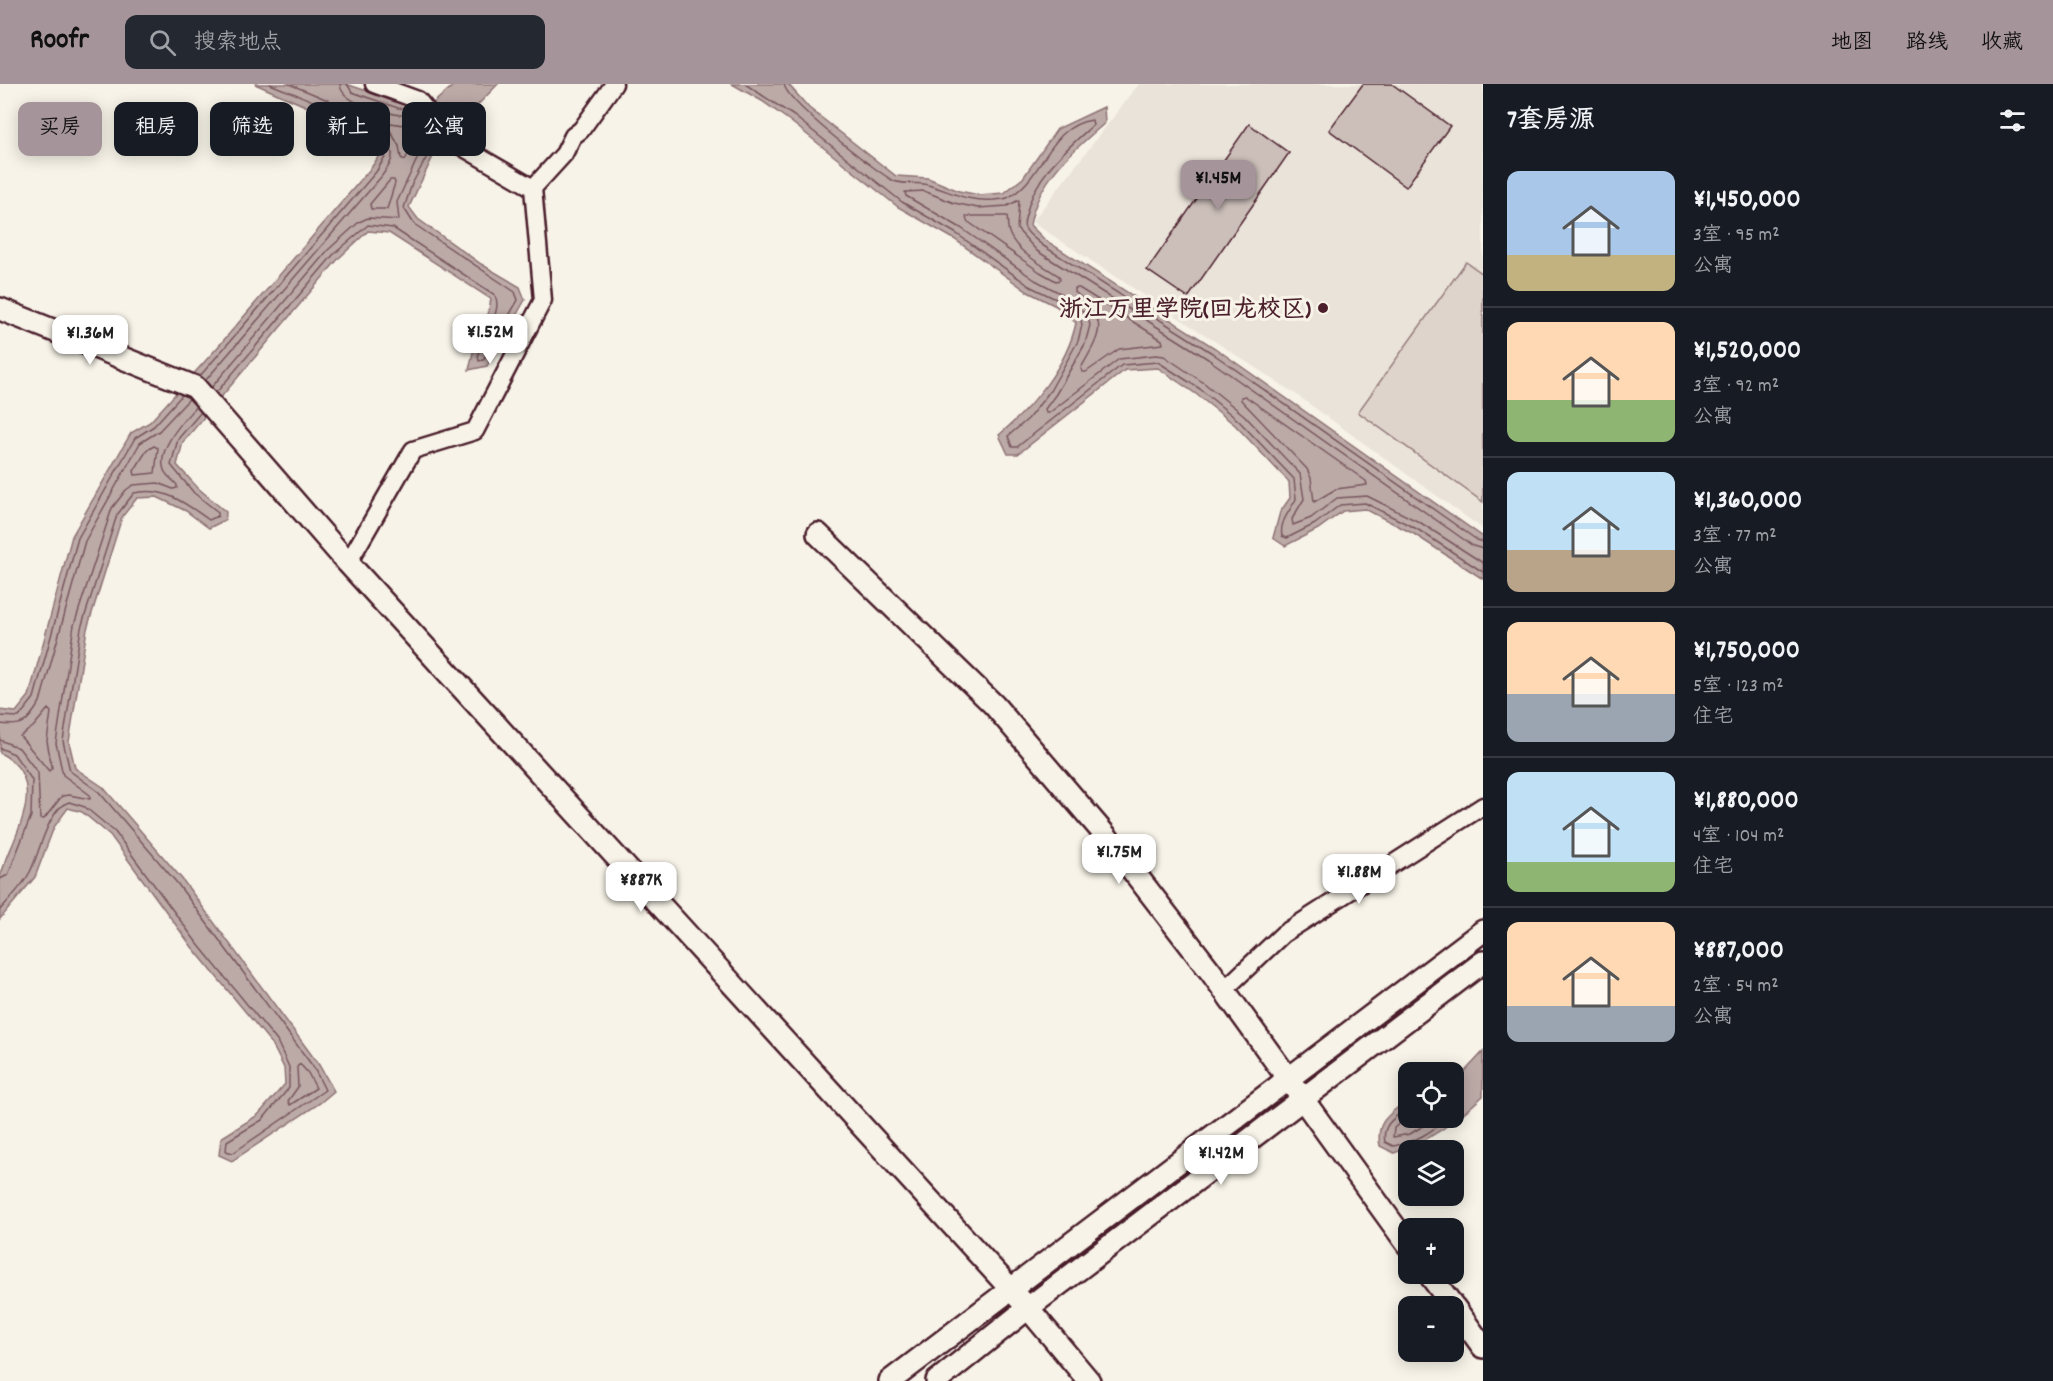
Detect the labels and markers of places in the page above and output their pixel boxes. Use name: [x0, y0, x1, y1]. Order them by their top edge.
pin: ¥1.45M: [1169, 160, 1267, 211]
place label: 浙江万里学院(回龙校区): [1059, 294, 1311, 328]
marker: 浙江万里学院(回龙校区): [1316, 301, 1330, 315]
pin: ¥1.52M: [441, 314, 539, 365]
pin: ¥1.36M: [41, 315, 139, 366]
pin: ¥1.75M: [1070, 834, 1168, 885]
pin: ¥1.88M: [1310, 854, 1408, 905]
pin: ¥887K: [599, 862, 683, 913]
pin: ¥1.42M: [1172, 1135, 1270, 1186]

